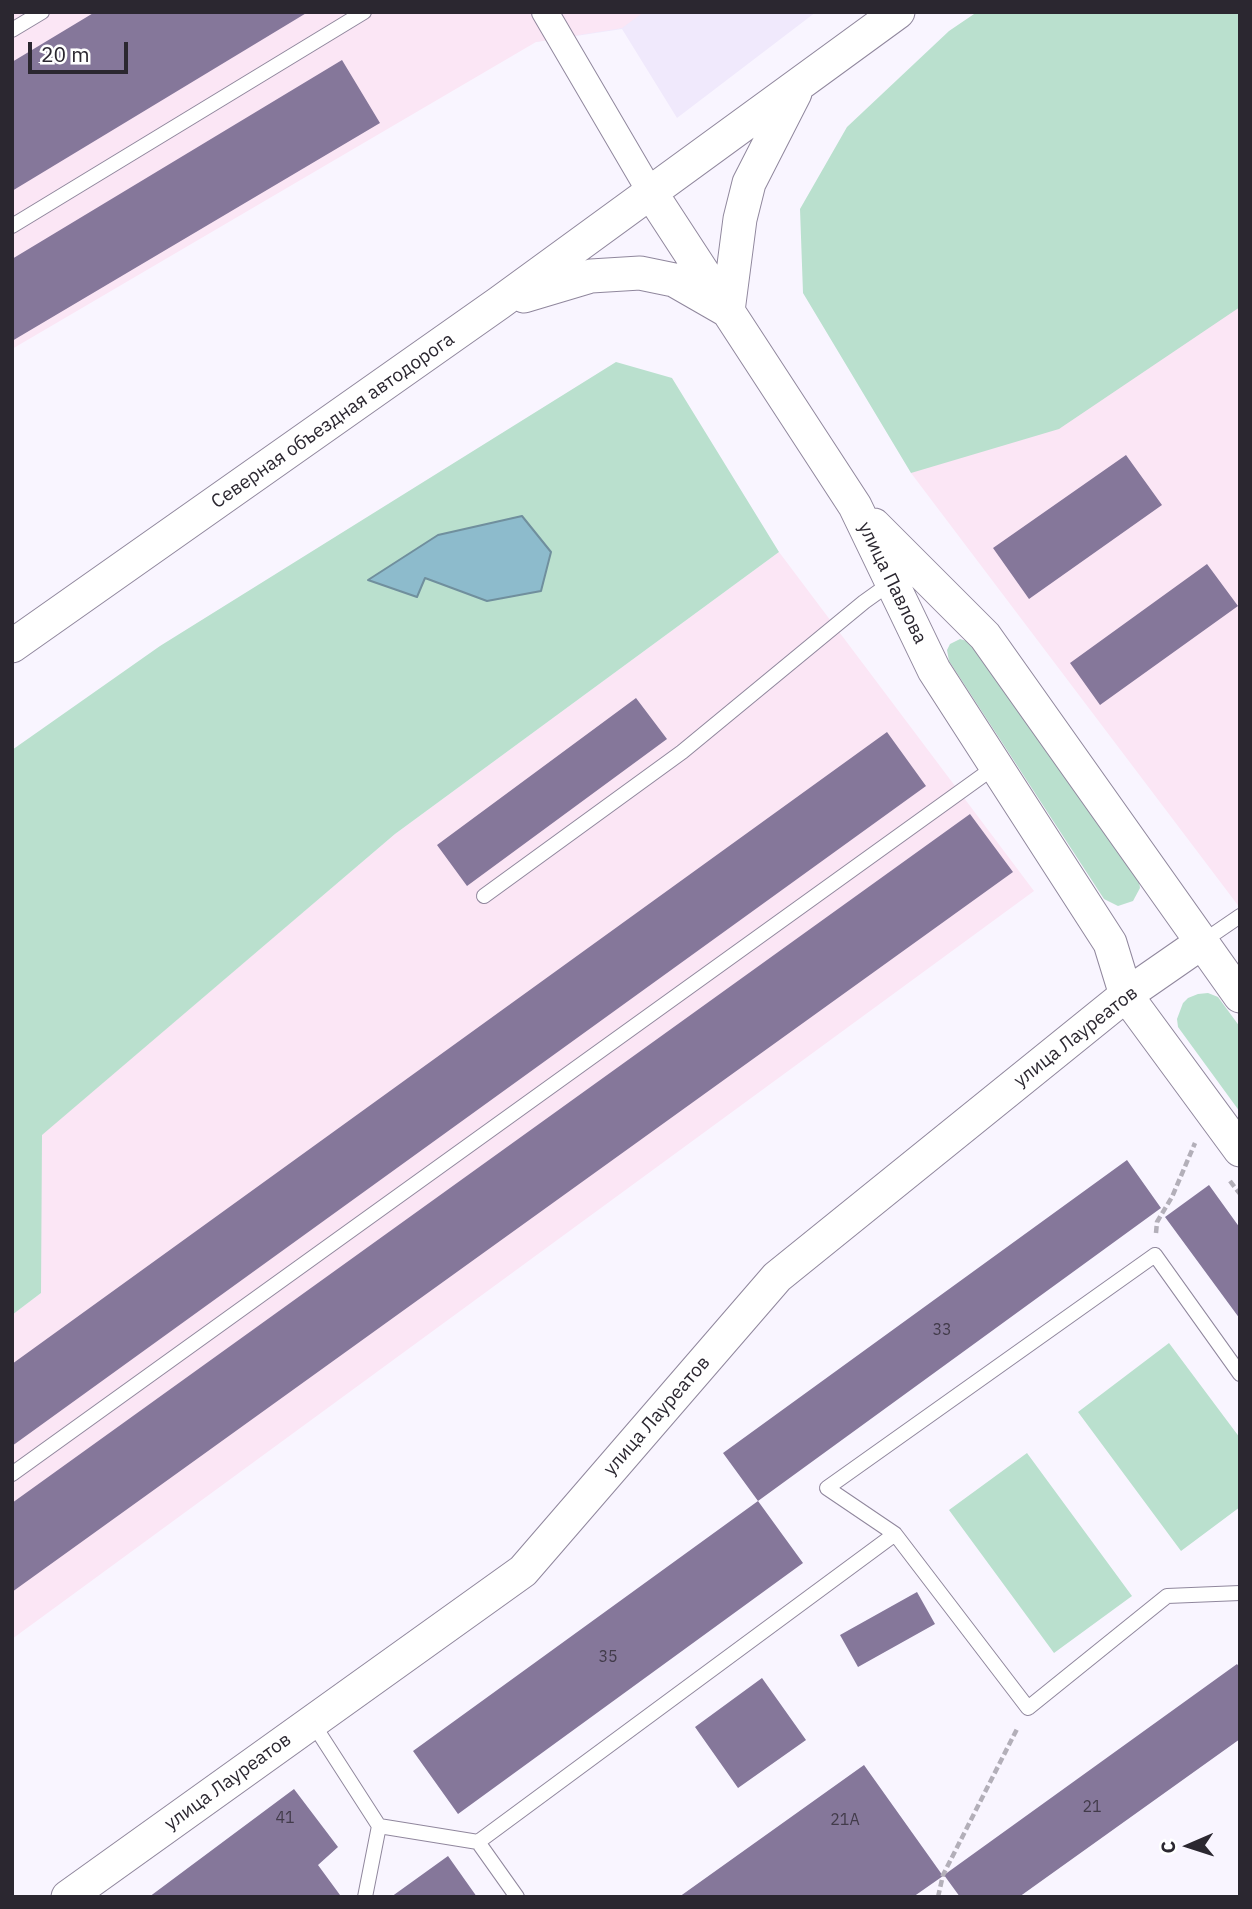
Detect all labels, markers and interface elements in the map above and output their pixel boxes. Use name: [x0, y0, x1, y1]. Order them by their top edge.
scale bar: [32, 28, 131, 72]
text: 20 m: [41, 40, 90, 68]
street label: Северная объездная автодорога: [207, 328, 459, 514]
street label: улица Павлова: [853, 518, 931, 648]
street label: улица Лауреатов: [1010, 982, 1142, 1092]
house number: 33: [932, 1320, 952, 1340]
street label: улица Лауреатов: [599, 1352, 715, 1480]
house number: 35: [598, 1647, 618, 1667]
street label: улица Лауреатов: [160, 1728, 296, 1836]
house number: 21: [1082, 1797, 1102, 1817]
house number: 41: [275, 1808, 295, 1828]
house number: 21А: [830, 1810, 860, 1830]
north arrow: [1154, 1811, 1224, 1881]
text: С: [1156, 1840, 1180, 1854]

